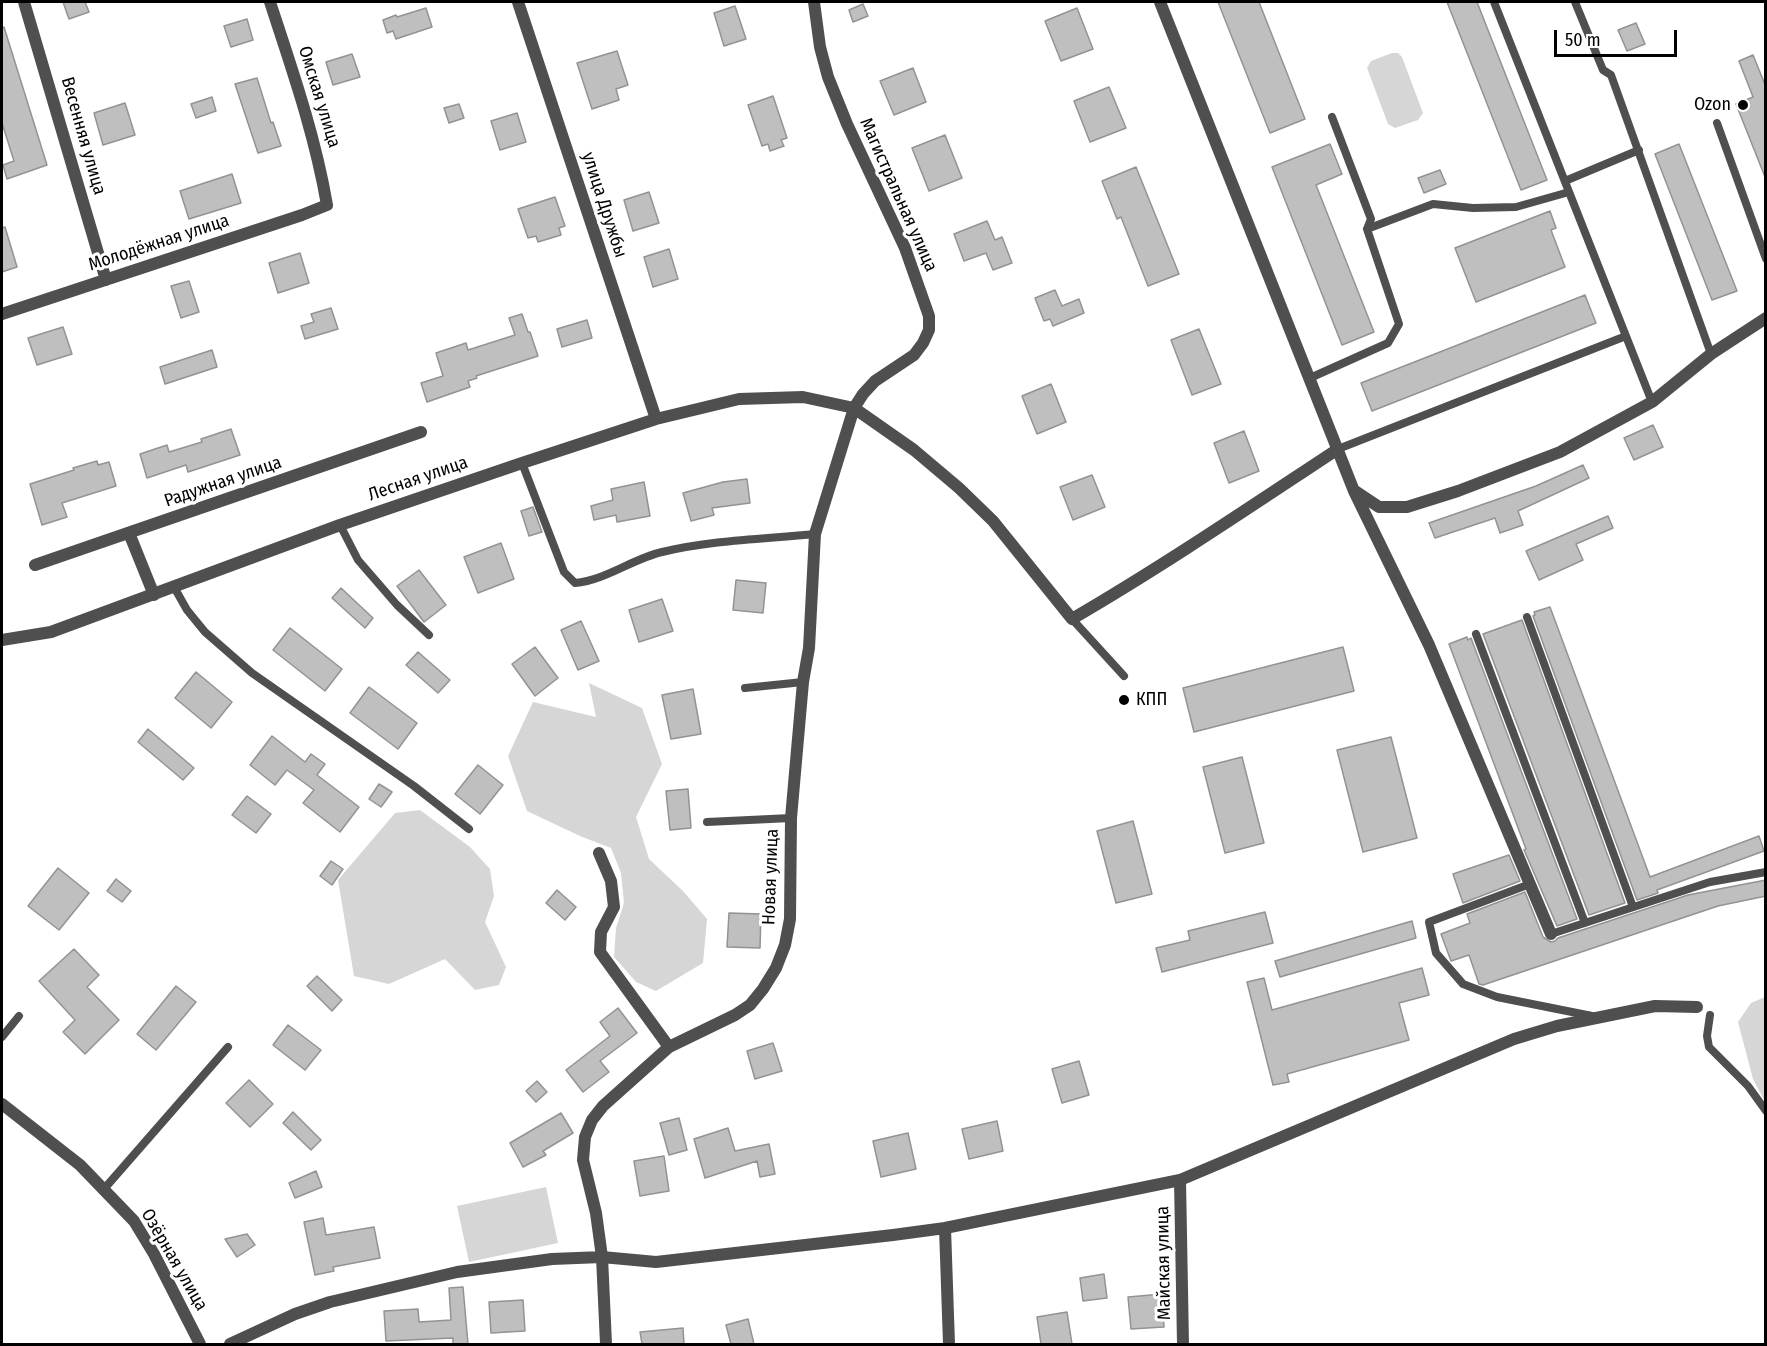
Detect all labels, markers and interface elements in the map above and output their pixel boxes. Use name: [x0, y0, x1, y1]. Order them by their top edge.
scale bar: [1557, 18, 1680, 56]
text: 50 m: [1565, 29, 1601, 51]
street label: Омская улица: [293, 44, 345, 150]
street label: Весенняя улица: [56, 75, 110, 197]
place label: Ozon: [1694, 94, 1731, 116]
marker: Ozon: [1736, 98, 1750, 112]
street label: Магистральная улица: [854, 115, 942, 275]
street label: улица Дружбы: [577, 150, 631, 260]
street label: Молодёжная улица: [86, 210, 232, 276]
street label: Радужная улица: [162, 452, 284, 512]
street label: Лесная улица: [365, 452, 471, 506]
place label: КПП: [1136, 689, 1167, 711]
marker: КПП: [1117, 693, 1131, 707]
street label: Новая улица: [759, 828, 783, 926]
street label: Озёрная улица: [136, 1205, 212, 1315]
street label: Майская улица: [1152, 1206, 1176, 1320]

